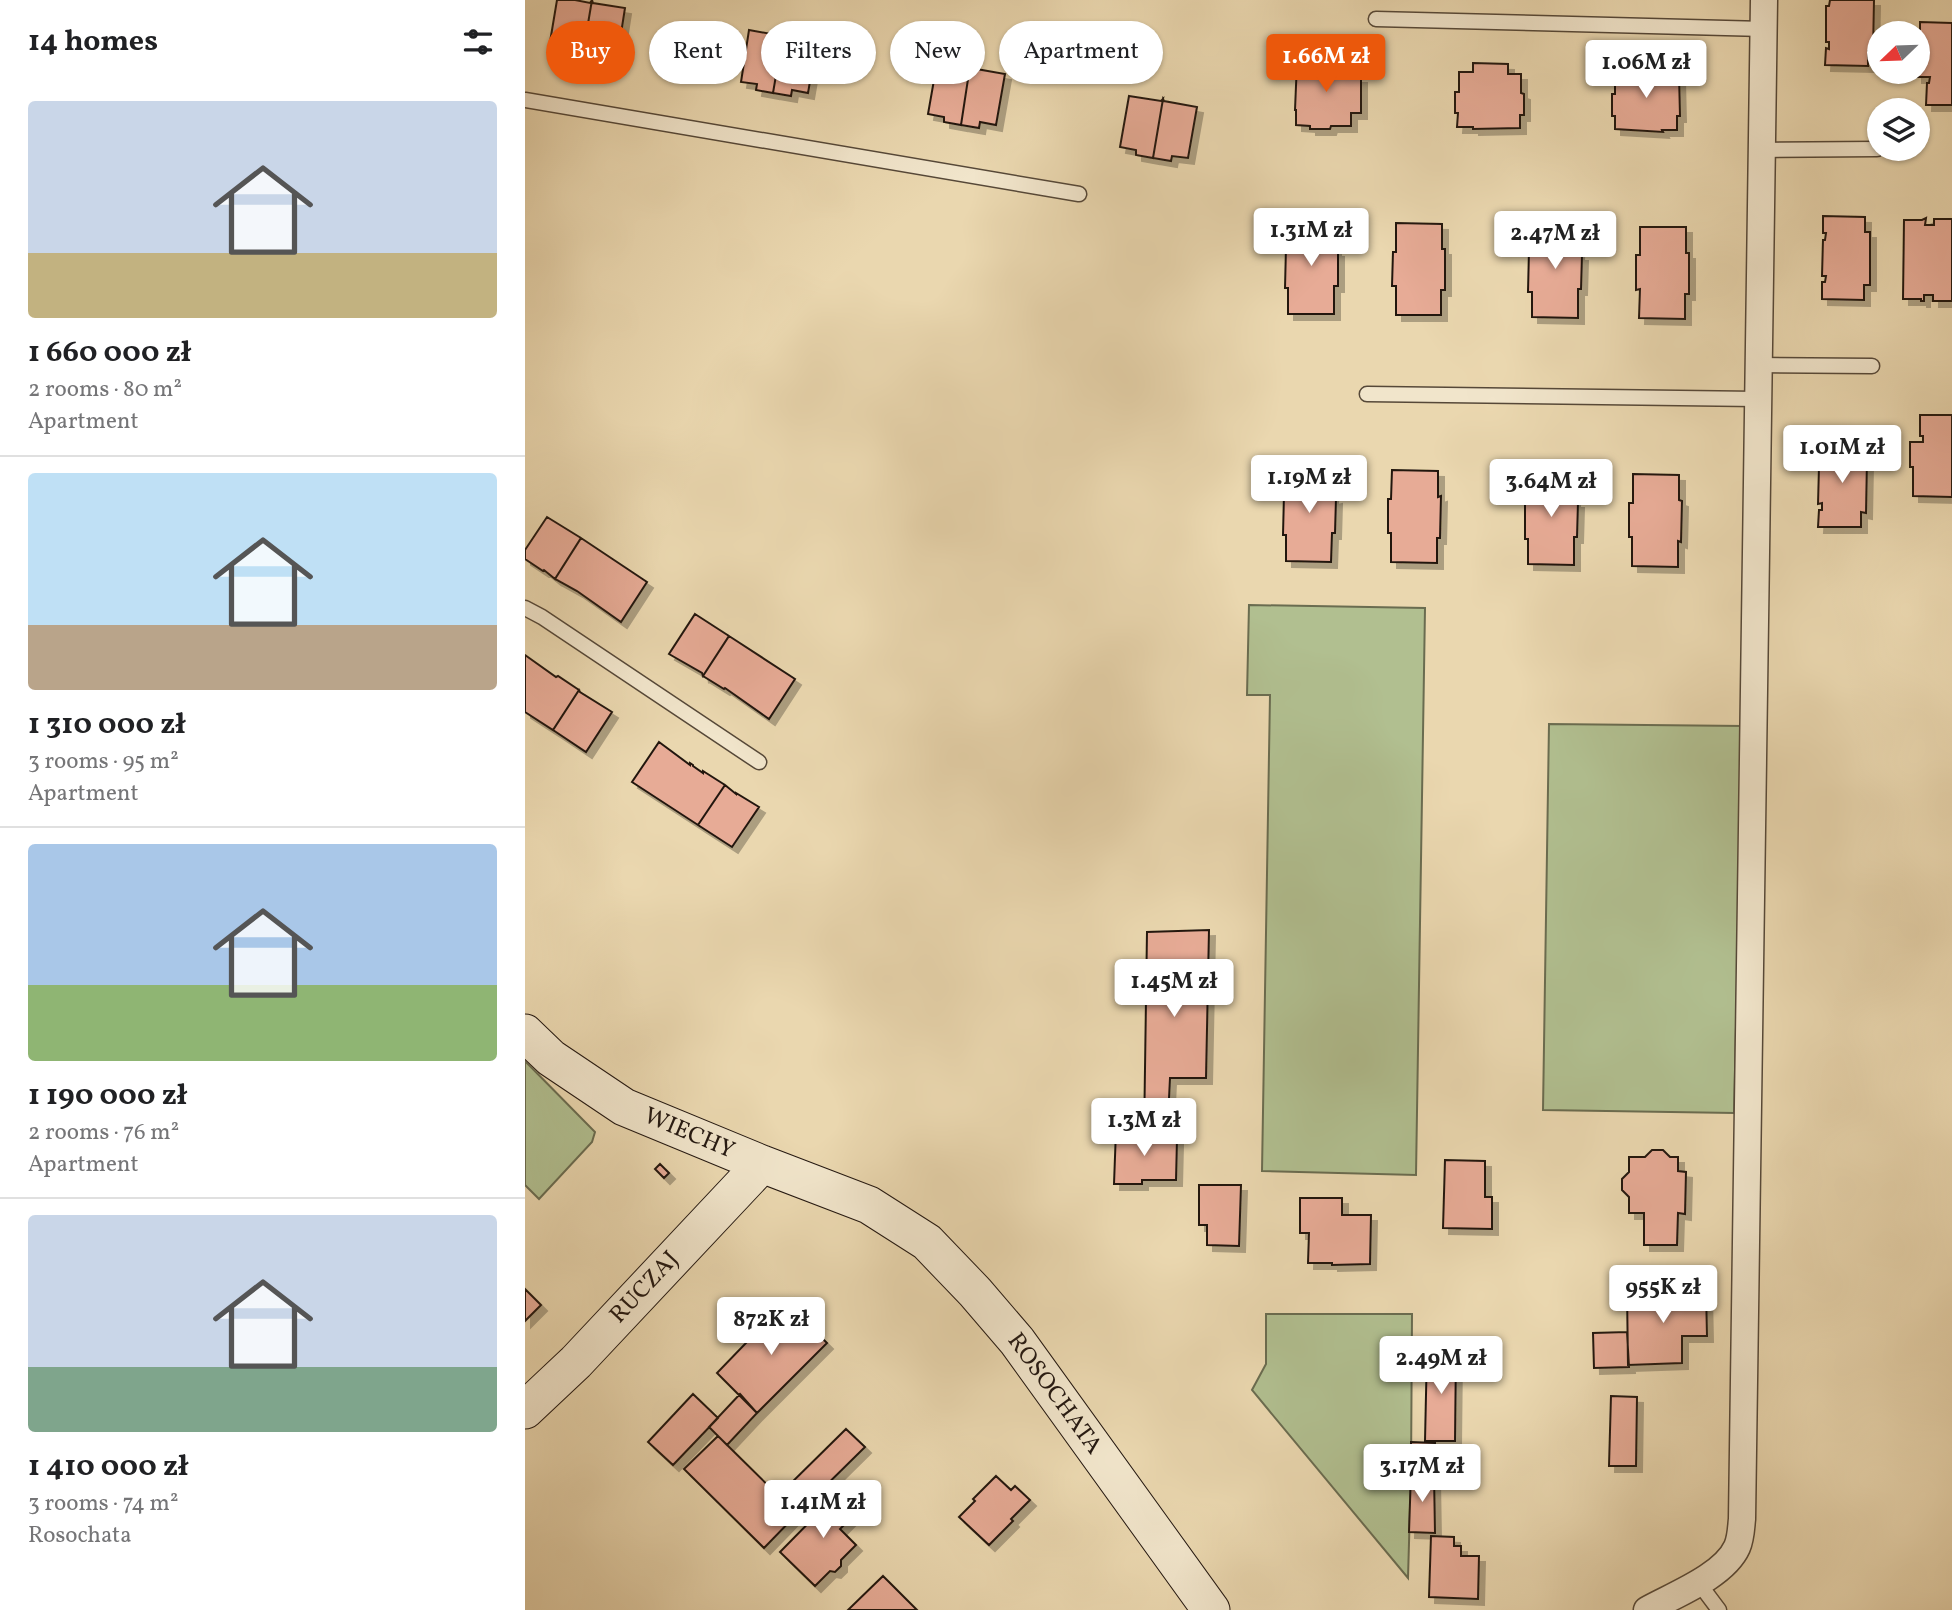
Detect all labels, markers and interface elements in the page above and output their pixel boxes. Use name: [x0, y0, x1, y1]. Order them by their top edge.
text: 14 homes: [28, 21, 158, 63]
chip: Buy: [546, 21, 635, 84]
chip: Rent: [649, 21, 747, 84]
chip: Filters: [761, 21, 876, 84]
chip: New: [890, 21, 985, 84]
chip: Apartment: [999, 21, 1163, 84]
north arrow: [1867, 21, 1930, 84]
map controls: [1867, 21, 1930, 161]
icon: filters: [459, 23, 497, 61]
pin: 1.66M zł: [1254, 34, 1398, 94]
text: 1.66M zł: [1282, 41, 1370, 73]
pin: 1.06M zł: [1574, 41, 1718, 100]
text: 1.06M zł: [1601, 47, 1691, 79]
button: layers: [1867, 98, 1930, 161]
icon: home: [200, 147, 326, 273]
pin: 1.31M zł: [1239, 208, 1383, 268]
pin: 2.47M zł: [1483, 212, 1627, 271]
text: 1.31M zł: [1270, 215, 1352, 247]
text: 2.47M zł: [1510, 218, 1600, 250]
text: 1 660 000 zł: [28, 332, 191, 374]
text: 2 rooms · 80 m²: [28, 374, 182, 406]
text: Apartment: [28, 406, 139, 438]
pin: 1.01M zł: [1770, 426, 1914, 485]
text: 1.01M zł: [1799, 432, 1885, 464]
pin: 1.19M zł: [1237, 456, 1381, 515]
pin: 3.64M zł: [1479, 460, 1623, 519]
text: 1.19M zł: [1267, 462, 1351, 494]
text: 3.64M zł: [1506, 466, 1596, 498]
icon: home: [200, 519, 326, 645]
text: 1 310 000 zł: [28, 704, 185, 746]
text: 3 rooms · 95 m²: [28, 746, 179, 778]
text: Apartment: [28, 778, 139, 810]
icon: home: [200, 890, 326, 1016]
pin: 1.45M zł: [1102, 960, 1246, 1019]
text: 1.45M zł: [1131, 966, 1217, 998]
text: 1 190 000 zł: [28, 1075, 187, 1117]
pin: 1.3M zł: [1079, 1098, 1209, 1158]
street label: WIECHY: [638, 1100, 740, 1168]
text: 1.3M zł: [1107, 1105, 1181, 1137]
text: 2 rooms · 76 m²: [28, 1117, 179, 1149]
text: Apartment: [28, 1149, 139, 1181]
street label: RUCZAJ: [602, 1244, 688, 1332]
icon: home: [200, 1261, 326, 1387]
pin: 955K zł: [1598, 1266, 1728, 1325]
text: 955K zł: [1625, 1272, 1701, 1304]
pin: 872K zł: [706, 1298, 836, 1357]
text: 872K zł: [733, 1304, 809, 1336]
street label: ROSOCHATA: [998, 1326, 1110, 1462]
pin: 2.49M zł: [1369, 1336, 1513, 1396]
text: 2.49M zł: [1396, 1343, 1486, 1375]
pin: 3.17M zł: [1350, 1444, 1494, 1504]
text: 1 410 000 zł: [28, 1446, 188, 1488]
text: 3.17M zł: [1380, 1451, 1464, 1483]
pin: 1.41M zł: [751, 1480, 895, 1540]
text: 1.41M zł: [780, 1487, 866, 1519]
text: 3 rooms · 74 m²: [28, 1488, 178, 1520]
text: Rosochata: [28, 1520, 132, 1552]

